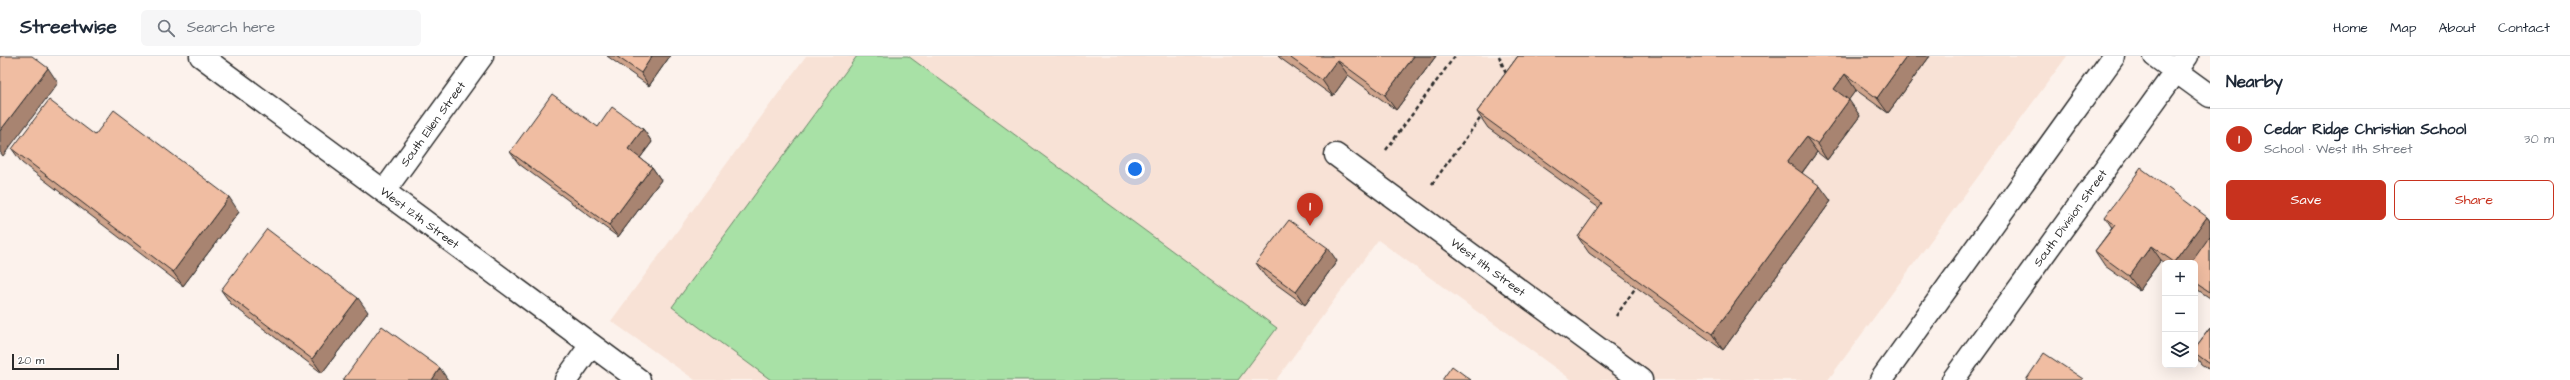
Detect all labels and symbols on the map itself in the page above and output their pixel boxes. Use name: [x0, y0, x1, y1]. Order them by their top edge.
street label: South Ellen Street: [396, 78, 470, 170]
your location: [1125, 159, 1145, 179]
street label: South Division Street: [2030, 166, 2112, 270]
street label: West 12th Street: [376, 183, 463, 253]
pin: 1: [1297, 193, 1323, 226]
street label: West 11th Street: [1447, 234, 1529, 301]
scale bar: [12, 352, 119, 371]

